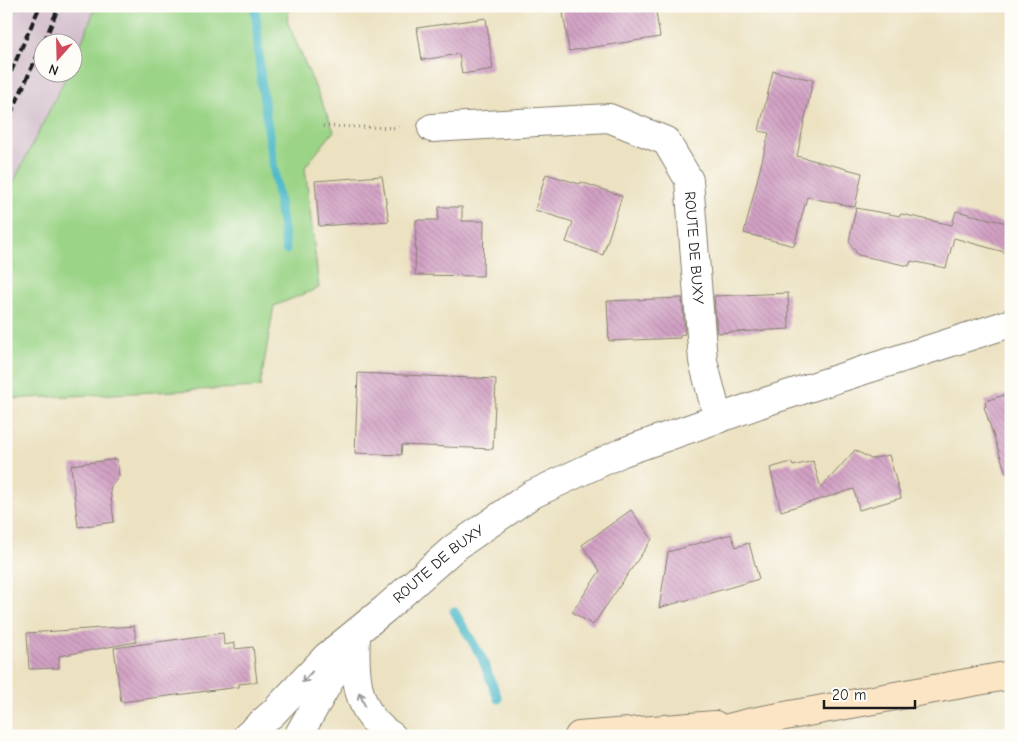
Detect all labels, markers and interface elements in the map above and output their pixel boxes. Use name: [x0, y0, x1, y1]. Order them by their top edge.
north arrow: [32, 32, 82, 82]
text: N: [47, 60, 61, 79]
street label: ROUTE DE BUXY: [681, 191, 708, 305]
street label: ROUTE DE BUXY: [389, 521, 488, 607]
one-way arrow: [301, 671, 313, 684]
scale bar: [824, 677, 916, 709]
text: 20 m: [832, 686, 866, 704]
one-way arrow: [357, 692, 366, 707]

